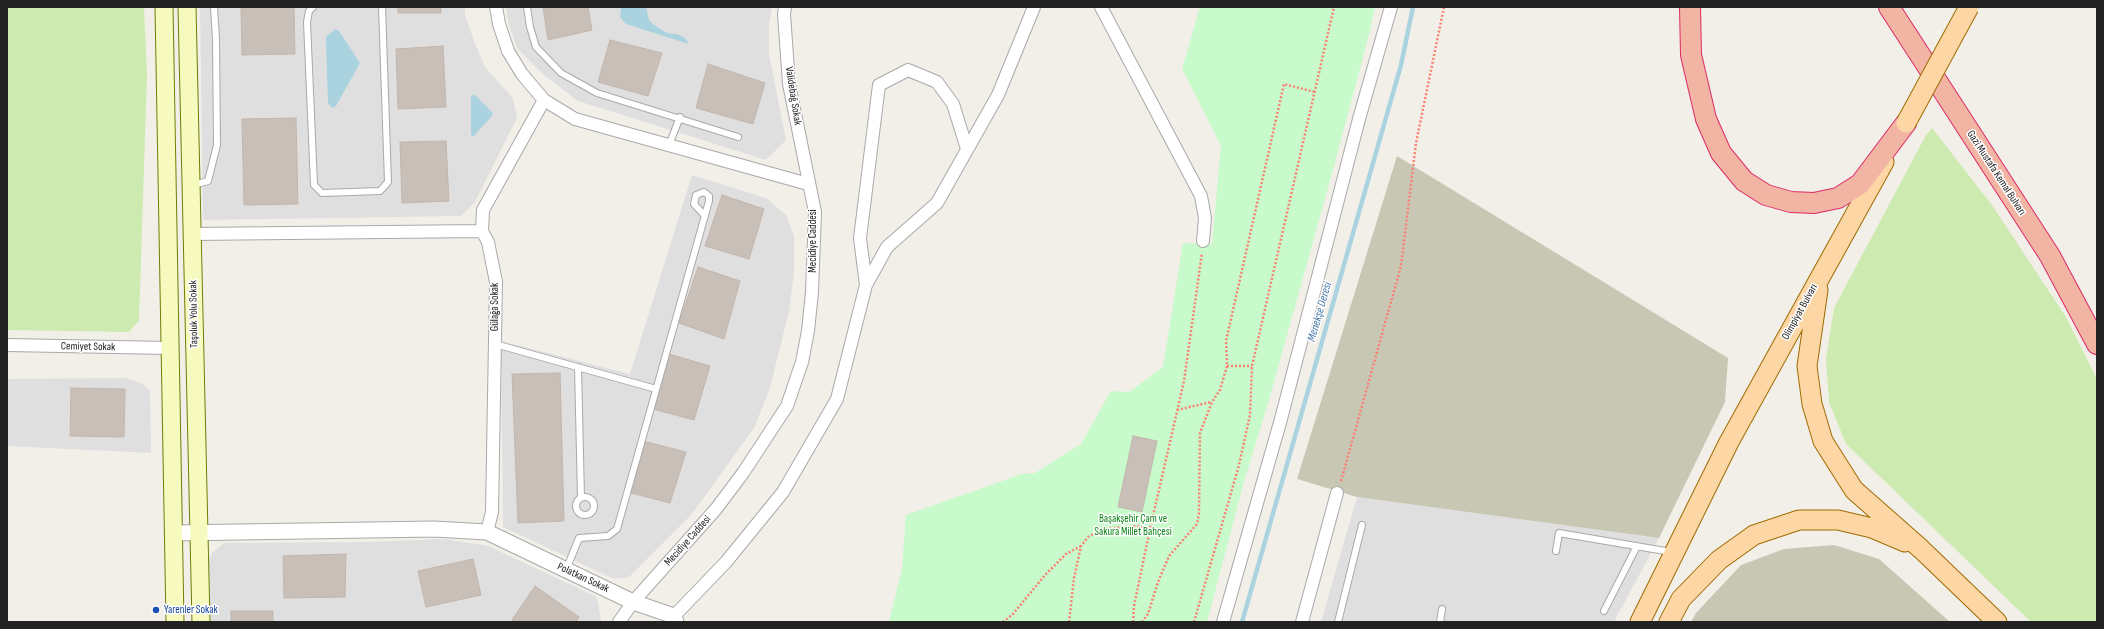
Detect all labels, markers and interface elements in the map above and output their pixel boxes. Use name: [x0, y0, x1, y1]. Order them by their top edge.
street label: Validebağ Sokak: [782, 66, 804, 126]
street label: Gazi Mustafa Kemal Bulvarı: [1964, 128, 2028, 218]
street label: Mecidiye Caddesi: [806, 209, 820, 273]
street label: Taşoluk Yolu Sokak: [187, 280, 201, 348]
water label: Menekşe Deresi: [1305, 281, 1335, 343]
street label: Olimpiyat Bulvarı: [1779, 282, 1821, 342]
street label: Gülağa Sokak: [488, 283, 502, 331]
street label: Cemiyet Sokak: [61, 340, 115, 354]
park label: Başakşehir Çam ve Sakura Millet Bahçesi: [1094, 512, 1172, 538]
street label: Mecidiye Caddesi: [662, 513, 714, 569]
street label: Polatkan Sokak: [555, 560, 611, 596]
place label: Yarenler Sokak: [164, 603, 218, 617]
marker: Yarenler Sokak: [151, 605, 161, 615]

